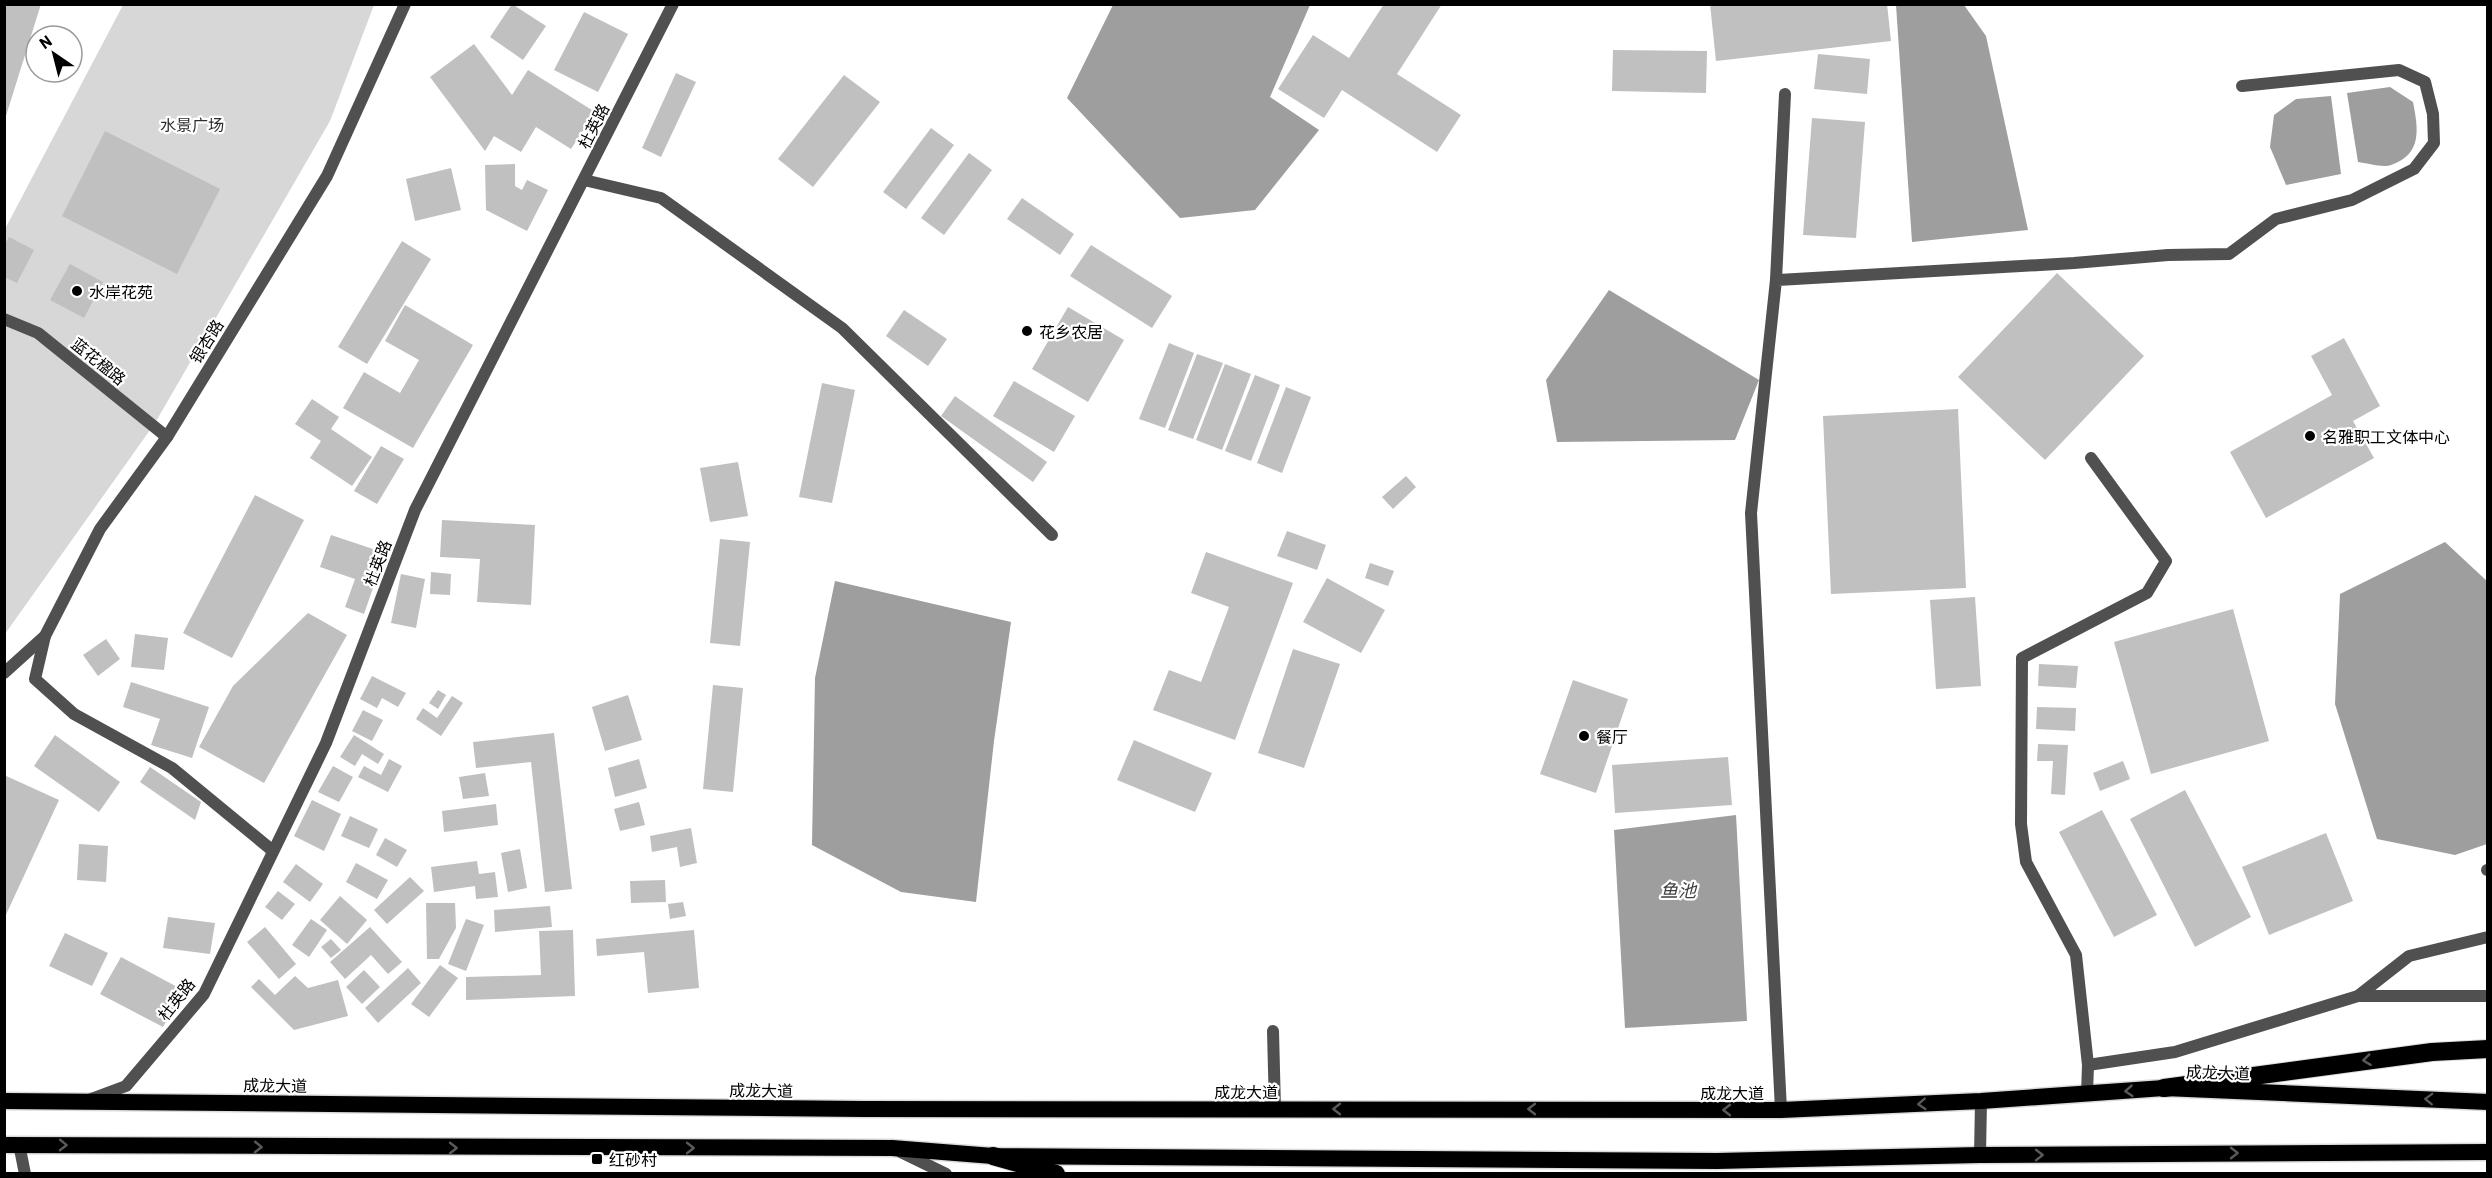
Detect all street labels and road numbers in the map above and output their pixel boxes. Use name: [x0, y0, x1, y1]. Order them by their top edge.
street label: 杜英路: [574, 100, 612, 152]
street label: 银杏路: [185, 316, 227, 366]
street label: 蓝花楹路: [68, 333, 130, 389]
street label: 杜英路: [360, 537, 394, 589]
street label: 杜英路: [154, 974, 198, 1024]
street label: 成龙大道: [2186, 1061, 2250, 1083]
street label: 成龙大道: [243, 1075, 307, 1095]
street label: 成龙大道: [729, 1080, 793, 1100]
street label: 成龙大道: [1214, 1082, 1278, 1101]
street label: 成龙大道: [1700, 1083, 1764, 1102]

